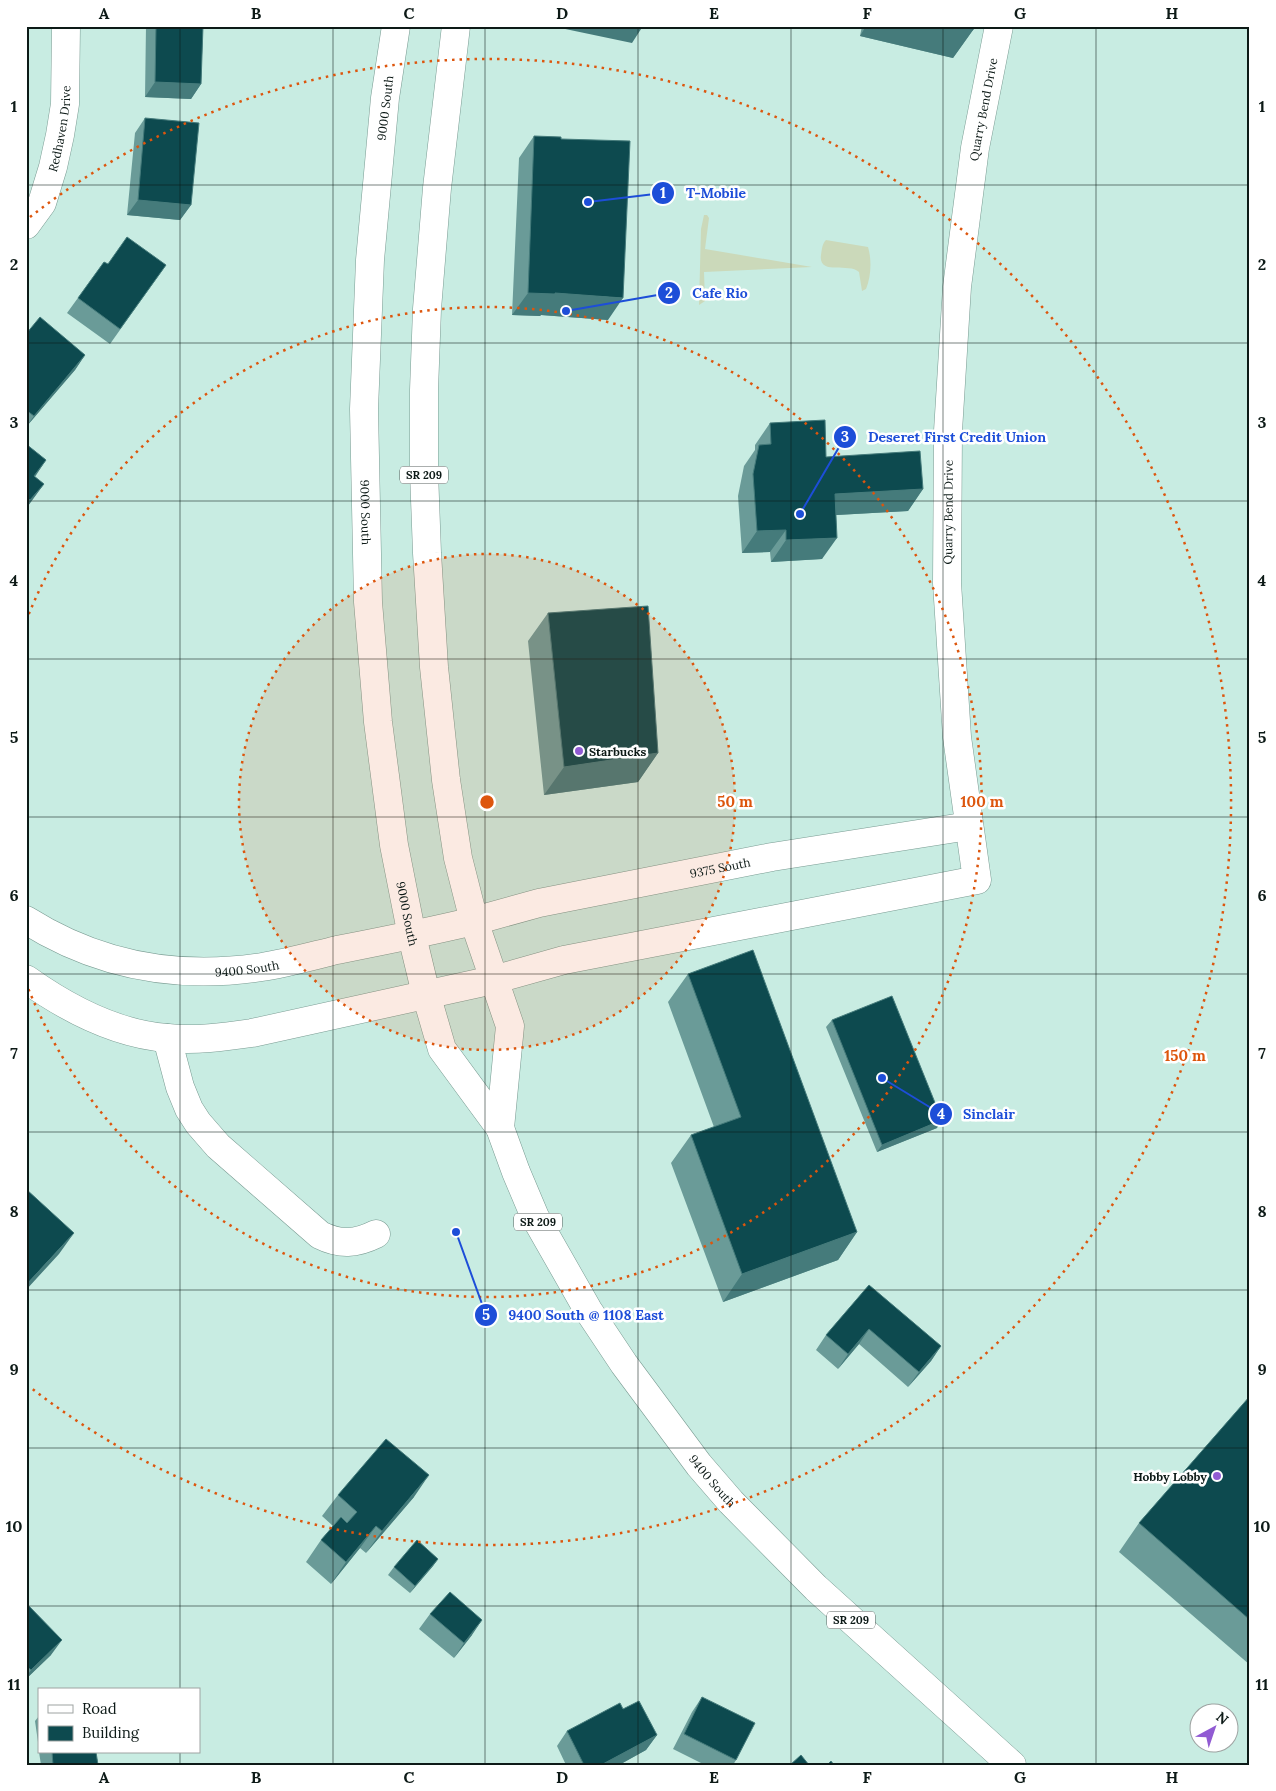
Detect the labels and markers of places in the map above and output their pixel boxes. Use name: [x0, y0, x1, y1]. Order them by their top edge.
callout: T-Mobile: [650, 178, 756, 207]
callout: Cafe Rio: [657, 278, 757, 307]
callout: Deseret First Credit Union: [833, 423, 1056, 452]
place label: Starbucks: [589, 744, 647, 759]
marker: Starbucks: [573, 745, 585, 757]
centre of rings: [478, 793, 496, 811]
callout: Sinclair: [928, 1099, 1025, 1128]
callout: 9400 South @ 1108 East: [473, 1300, 674, 1329]
place label: Hobby Lobby: [1133, 1469, 1207, 1484]
marker: Hobby Lobby: [1211, 1470, 1223, 1482]

